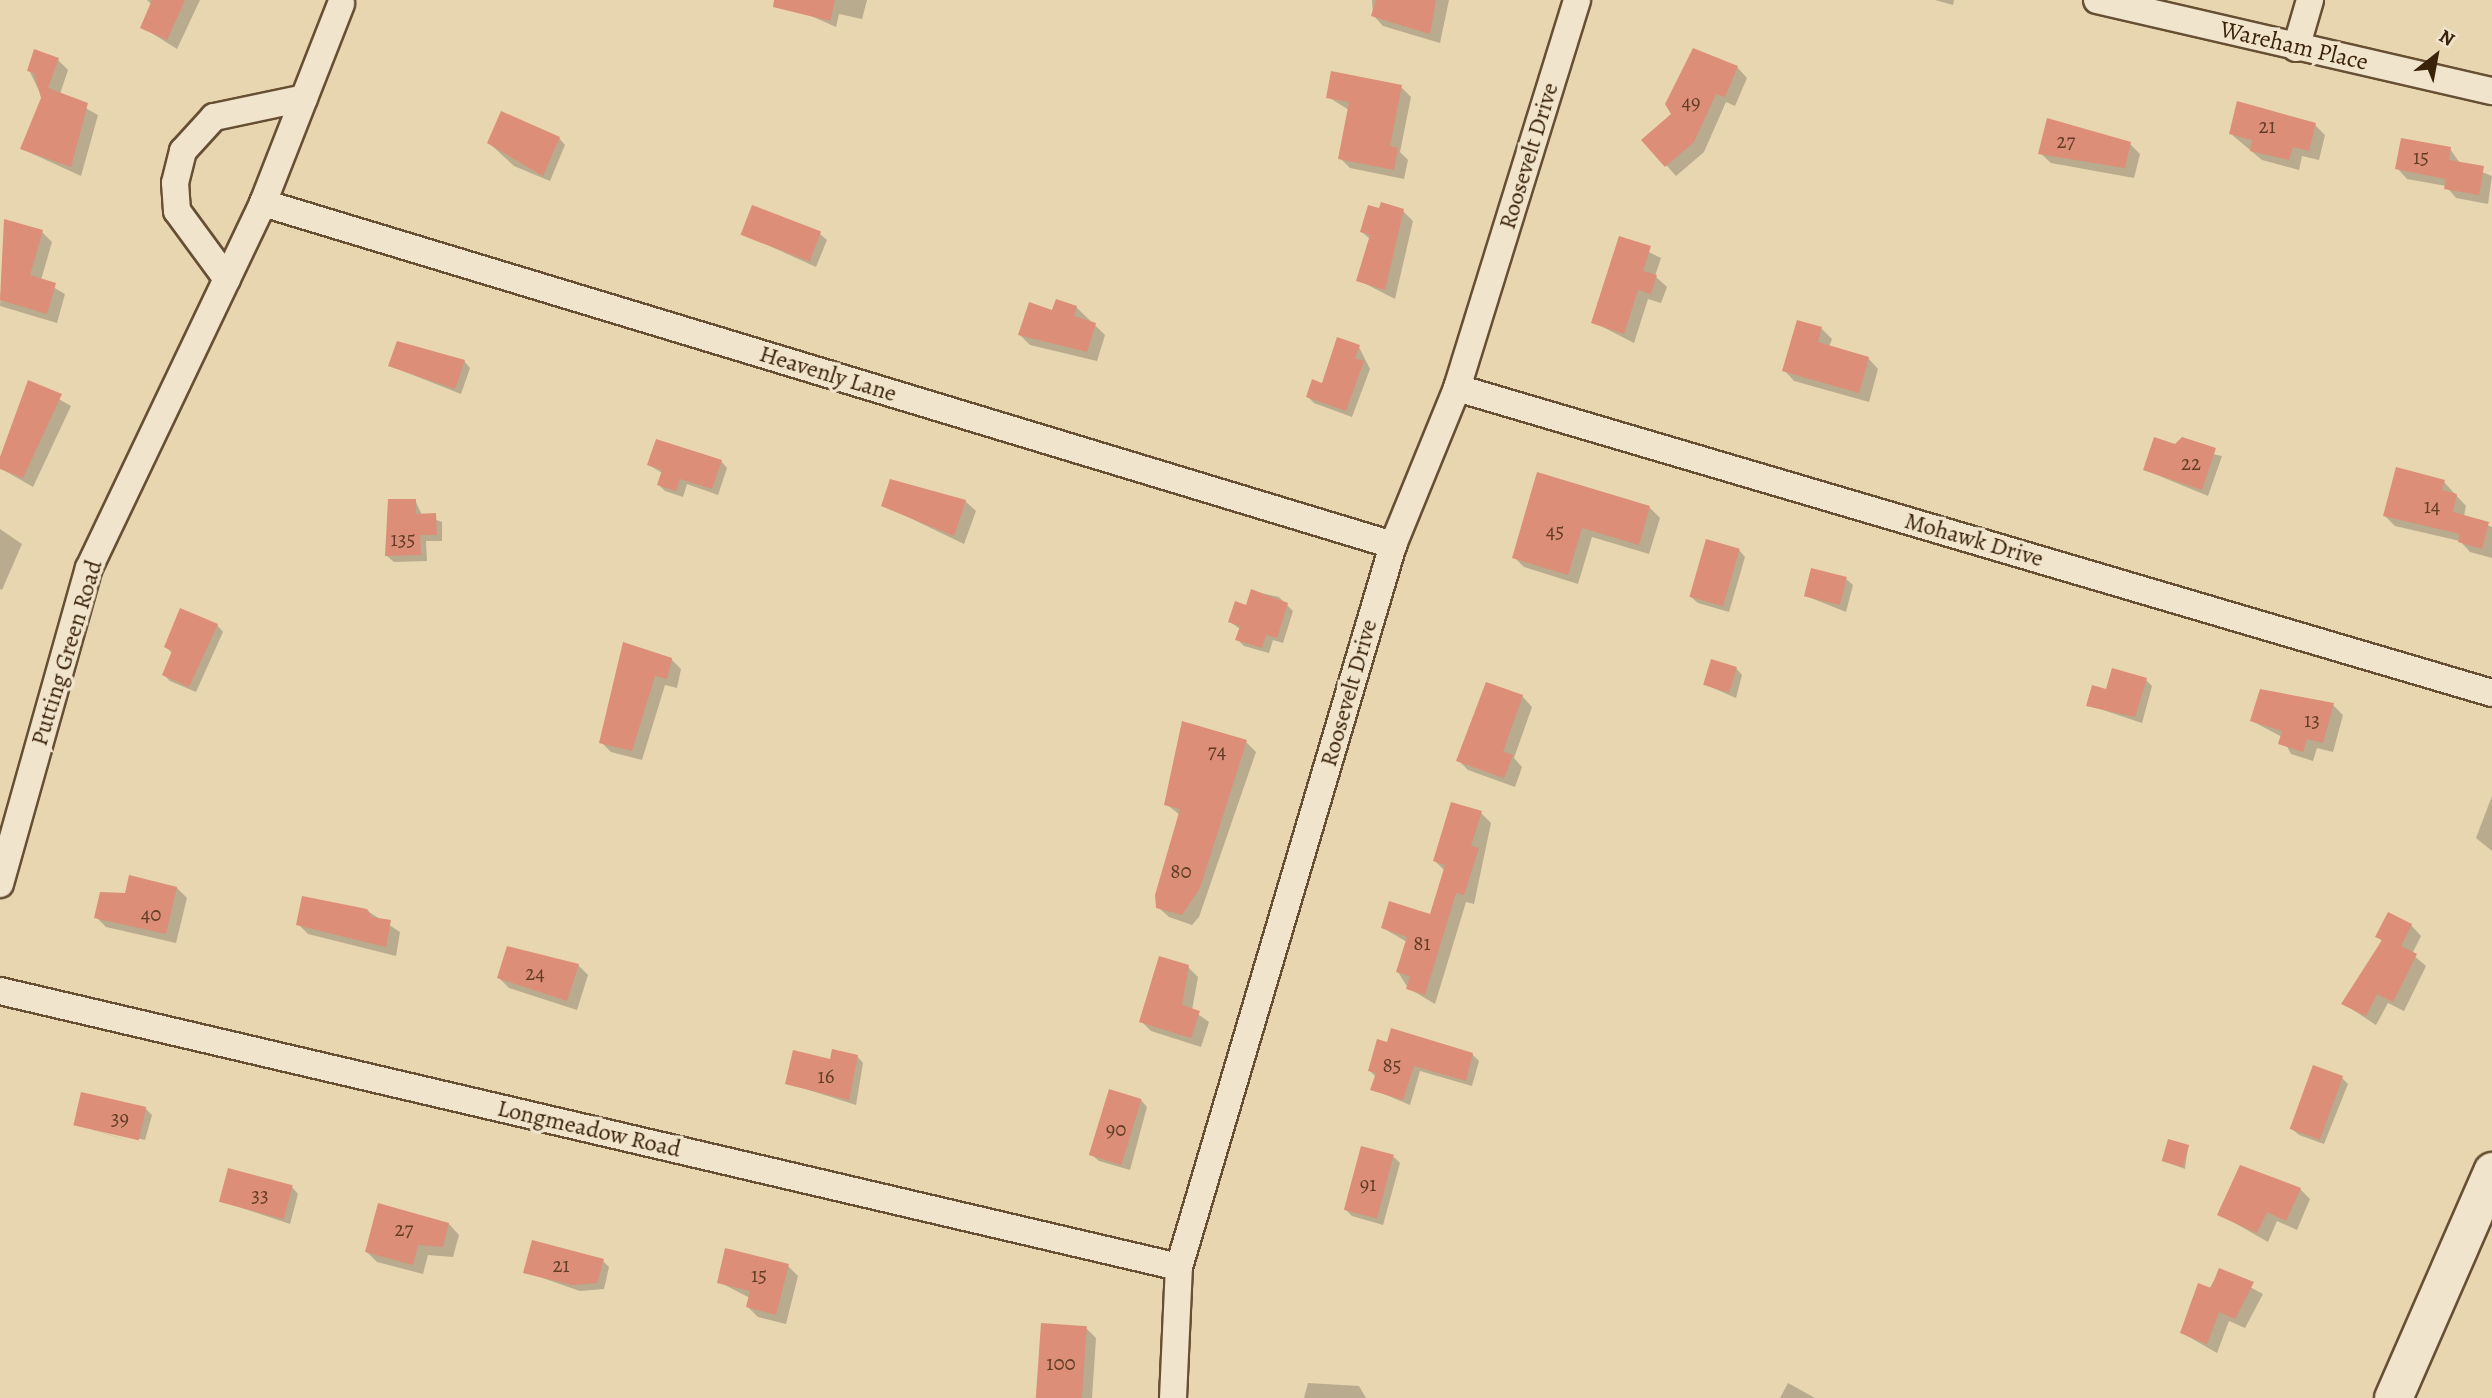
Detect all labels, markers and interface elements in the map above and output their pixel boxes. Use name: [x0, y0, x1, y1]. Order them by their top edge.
street label: Wareham Place: [2217, 15, 2371, 77]
north arrow: [2401, 21, 2471, 91]
text: N: [2434, 23, 2459, 53]
street label: Roosevelt Drive: [1493, 79, 1565, 233]
house number: 49: [1681, 89, 1701, 115]
house number: 21: [2258, 113, 2276, 139]
house number: 27: [2057, 128, 2075, 154]
house number: 15: [2413, 144, 2429, 170]
street label: Heavenly Lane: [756, 339, 900, 409]
house number: 22: [2181, 450, 2201, 476]
house number: 14: [2424, 493, 2440, 519]
street label: Mohawk Drive: [1901, 506, 2047, 574]
house number: 45: [1546, 518, 1564, 544]
house number: 135: [391, 526, 415, 552]
street label: Putting Green Road: [25, 557, 109, 749]
street label: Roosevelt Drive: [1314, 616, 1384, 770]
house number: 13: [2304, 707, 2320, 733]
house number: 74: [1208, 738, 1226, 764]
house number: 80: [1170, 858, 1192, 884]
house number: 40: [141, 901, 161, 927]
house number: 81: [1413, 930, 1431, 956]
house number: 24: [525, 960, 545, 986]
house number: 85: [1382, 1052, 1402, 1078]
house number: 16: [818, 1063, 834, 1089]
street label: Longmeadow Road: [495, 1094, 683, 1164]
house number: 39: [111, 1105, 129, 1131]
house number: 90: [1106, 1116, 1126, 1142]
house number: 91: [1360, 1171, 1376, 1197]
house number: 33: [251, 1182, 269, 1208]
house number: 27: [395, 1216, 413, 1242]
house number: 21: [552, 1252, 570, 1278]
house number: 15: [751, 1262, 767, 1288]
house number: 100: [1046, 1350, 1076, 1376]

